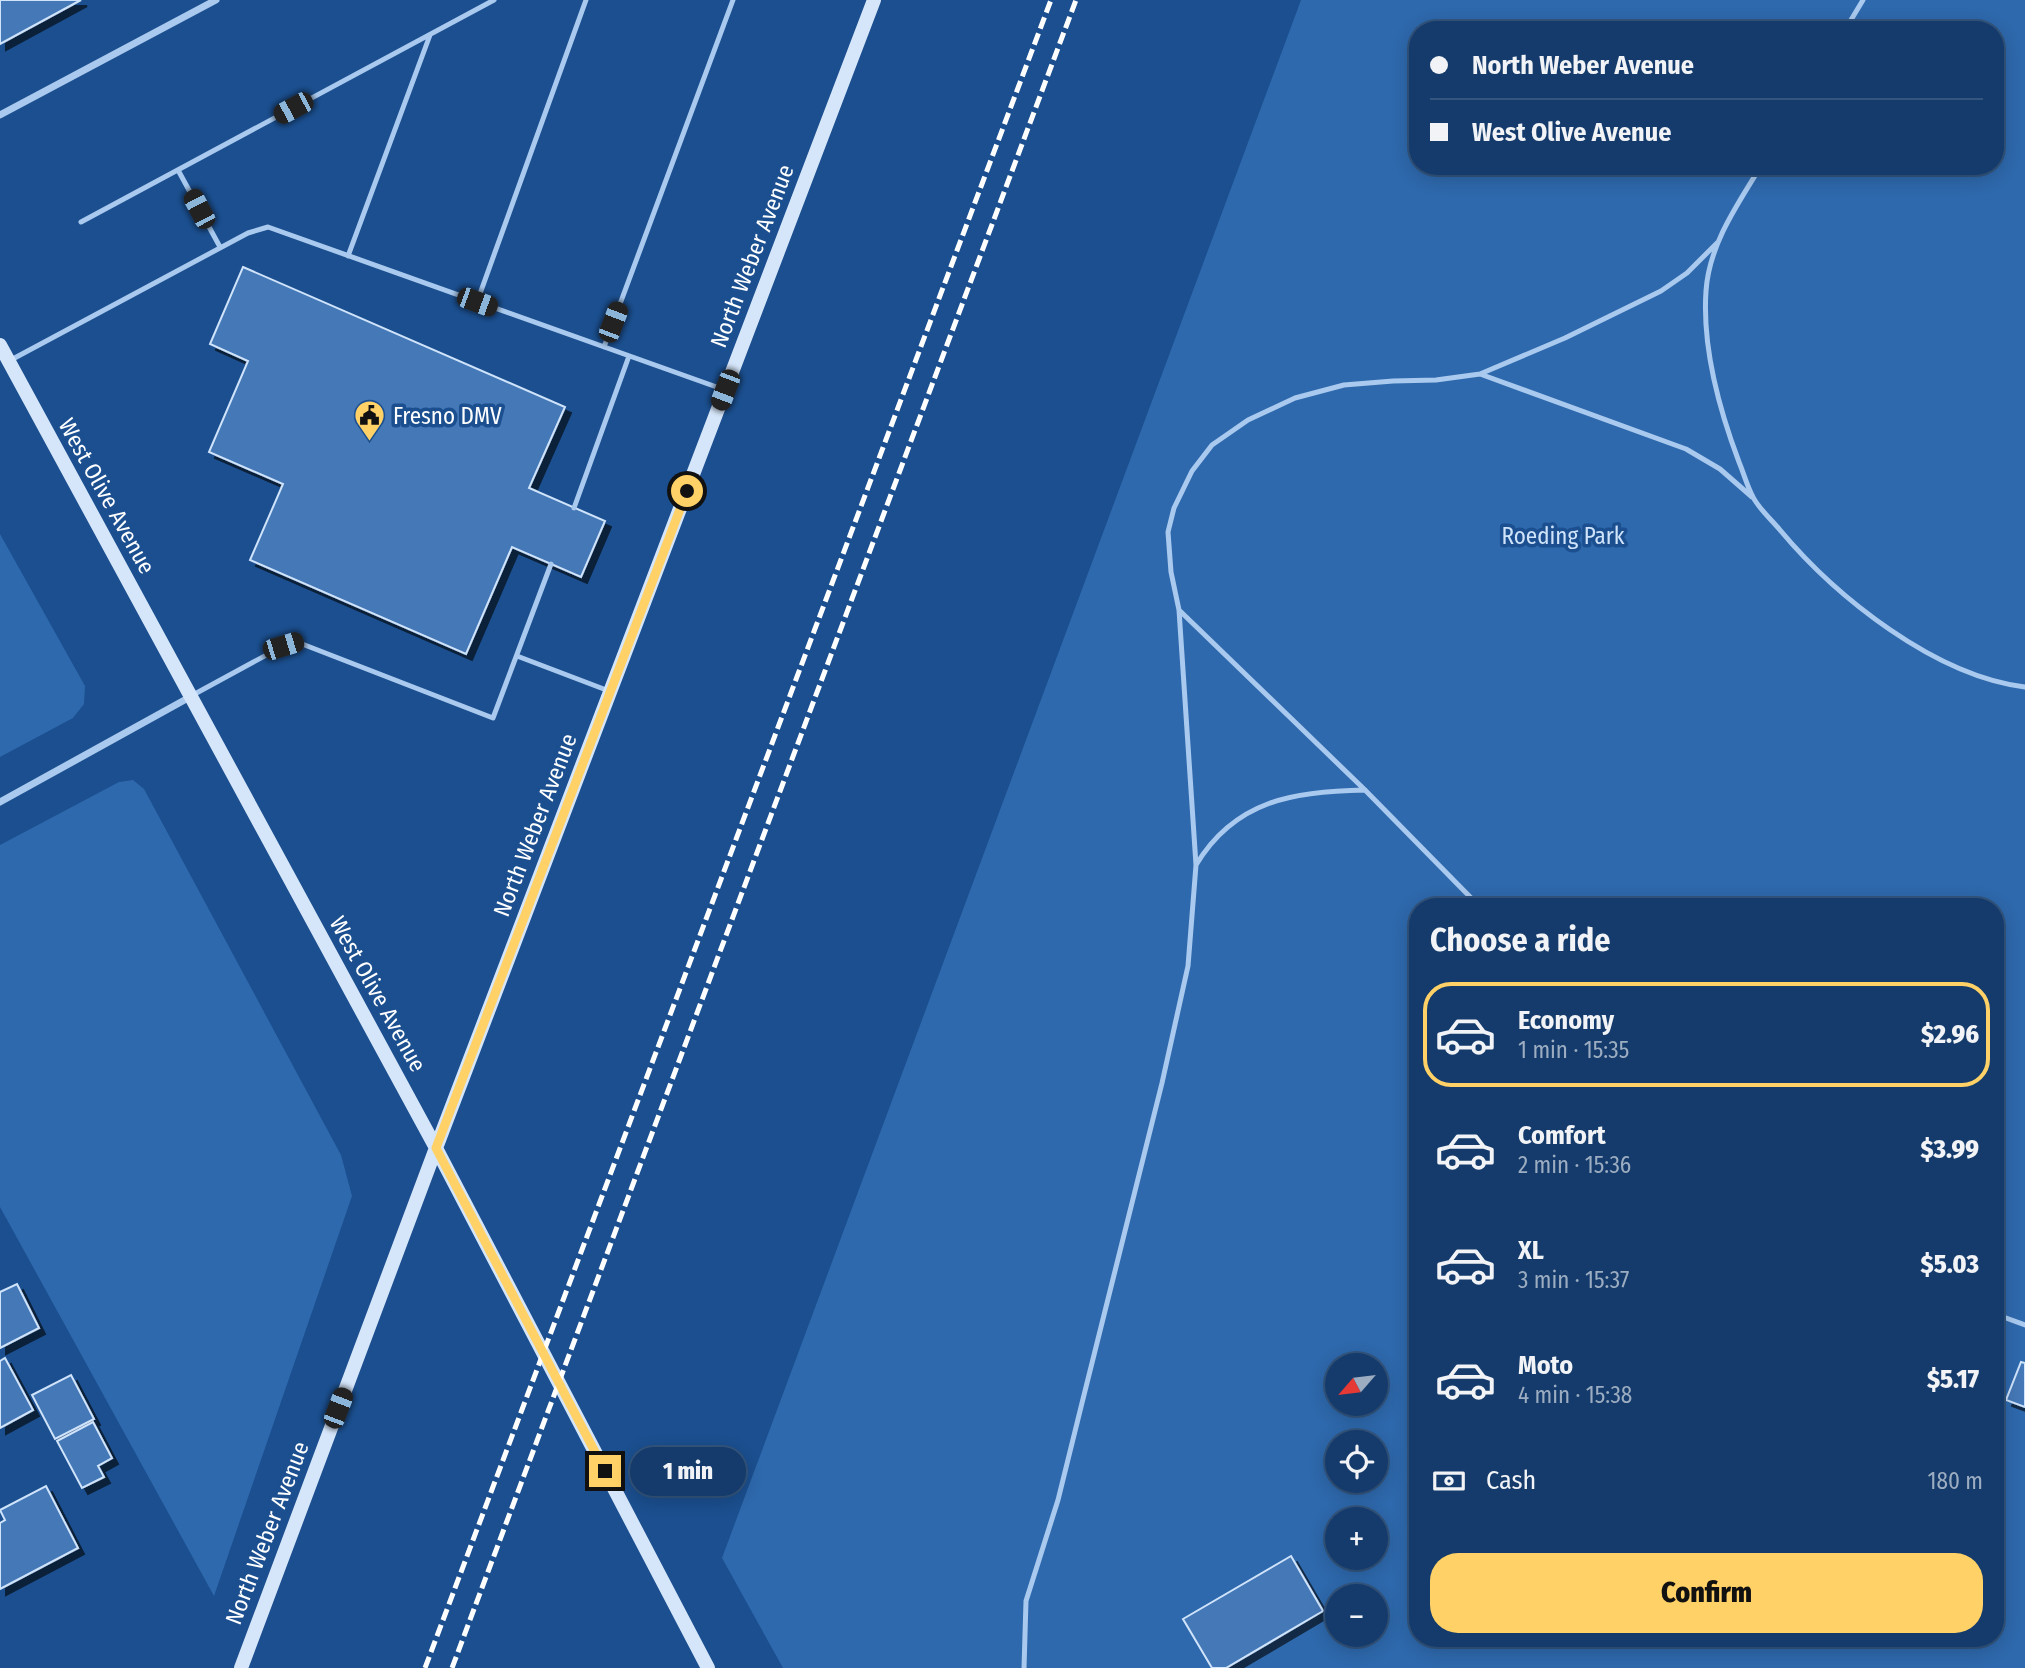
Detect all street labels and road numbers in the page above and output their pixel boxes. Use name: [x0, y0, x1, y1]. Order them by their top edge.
street label: North Weber Avenue: [704, 161, 800, 351]
street label: West Olive Avenue: [53, 413, 161, 579]
street label: North Weber Avenue: [487, 730, 583, 920]
street label: West Olive Avenue: [324, 911, 432, 1077]
street label: North Weber Avenue: [219, 1438, 315, 1628]

